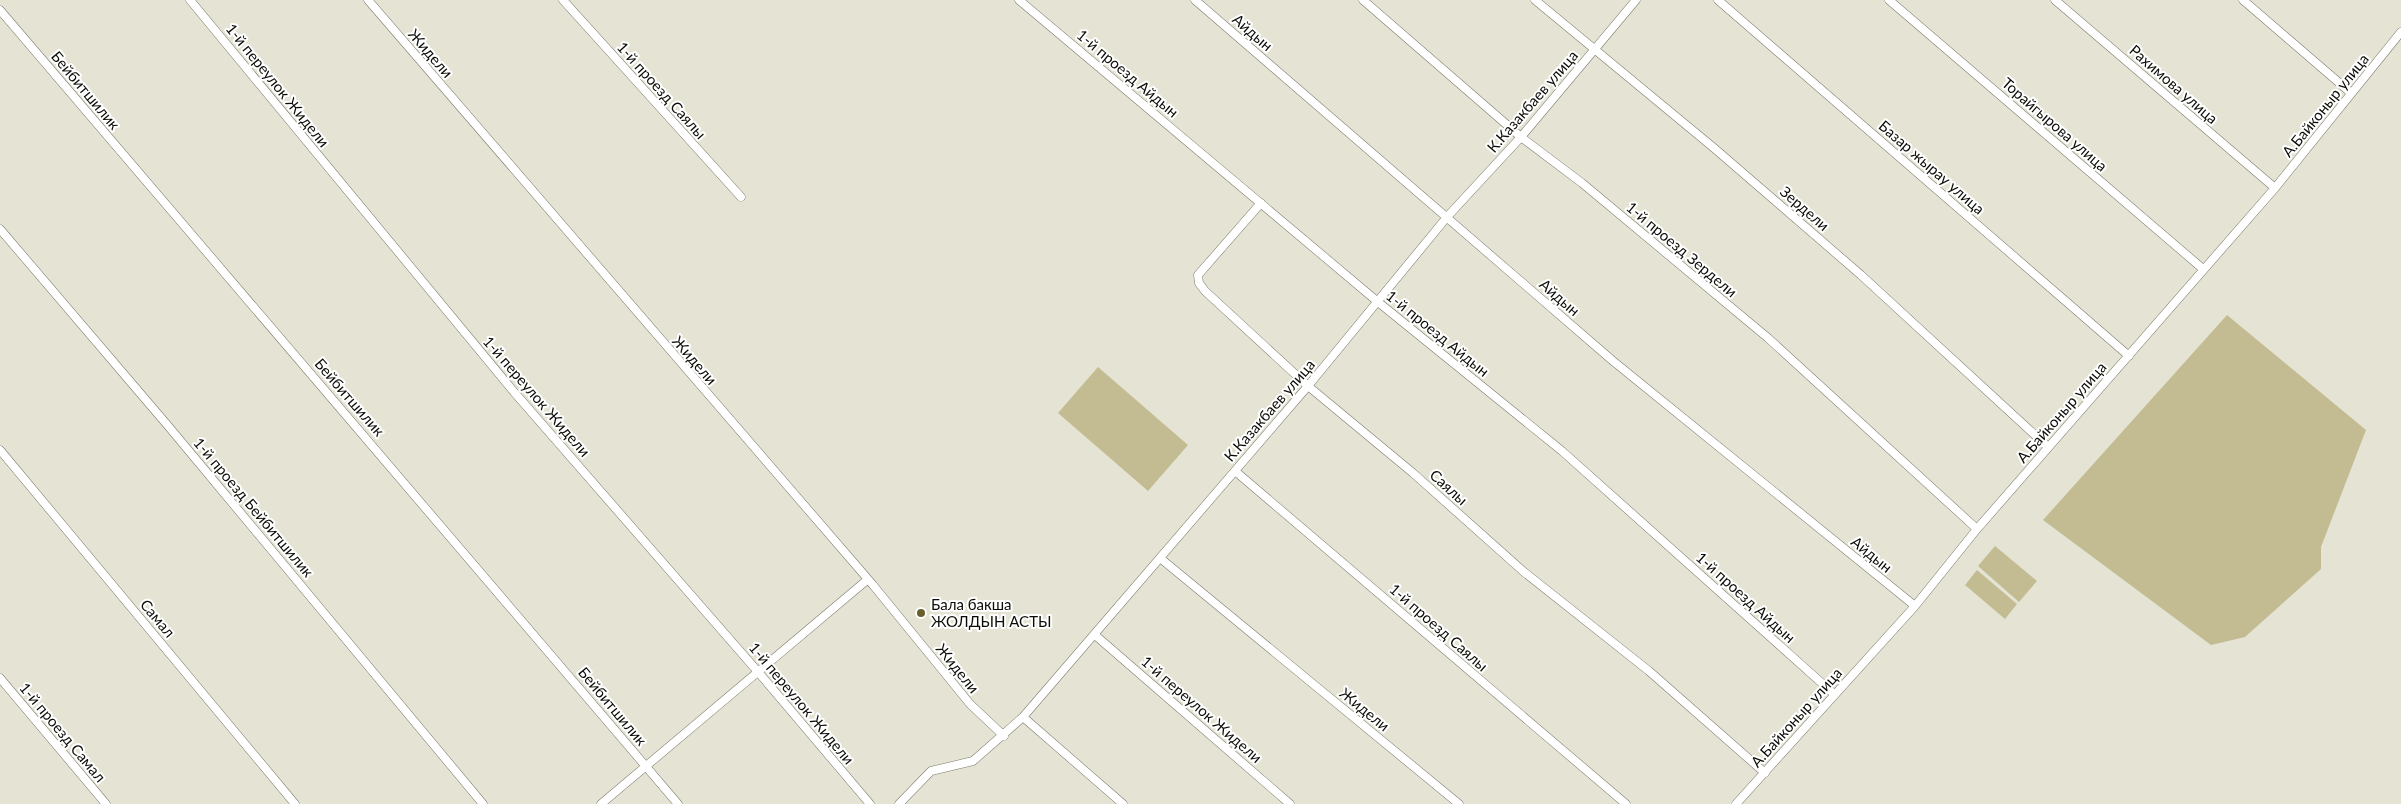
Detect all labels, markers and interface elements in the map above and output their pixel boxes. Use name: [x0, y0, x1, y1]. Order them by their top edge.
street label: Айдын: [1229, 10, 1277, 54]
street label: 1-й переулок Жидели: [223, 20, 333, 150]
street label: Жидели: [405, 25, 457, 81]
street label: 1-й проезд Айдын: [1074, 25, 1182, 121]
street label: 1-й проезд Саялы: [614, 38, 710, 142]
street label: Рахимова улица: [2126, 41, 2222, 127]
street label: К.Казакбаев улица: [1483, 46, 1581, 156]
street label: Бейбитшилик: [48, 47, 124, 133]
street label: А.Байконыр улица: [2278, 50, 2372, 160]
street label: Торайгырова улица: [1999, 73, 2111, 175]
street label: Базар жырау улица: [1876, 116, 1988, 218]
street label: Зердели: [1777, 182, 1833, 234]
street label: 1-й проезд Зердели: [1623, 197, 1741, 301]
street label: Айдын: [1536, 275, 1584, 319]
street label: 1-й проезд Айдын: [1383, 286, 1493, 380]
street label: 1-й переулок Жидели: [480, 332, 594, 460]
street label: Жидели: [669, 332, 721, 388]
street label: Бейбитшилик: [311, 355, 389, 440]
street label: К.Казакбаев улица: [1220, 355, 1318, 465]
street label: А.Байконыр улица: [2012, 358, 2110, 466]
street label: 1-й проезд Бейбитшилик: [190, 434, 318, 581]
street label: Саялы: [1426, 465, 1472, 509]
street label: Айдын: [1848, 532, 1896, 576]
street label: 1-й проезд Айдын: [1693, 548, 1799, 646]
street label: 1-й проезд Саялы: [1386, 579, 1492, 675]
street label: Самал: [137, 595, 179, 641]
place label: Бала бакша ЖОЛДЫН АСТЫ: [931, 595, 1052, 630]
marker: Бала бакша ЖОЛДЫН АСТЫ: [915, 607, 927, 619]
street label: 1-й переулок Жидели: [746, 638, 858, 768]
street label: Жидели: [933, 640, 983, 696]
street label: 1-й переулок Жидели: [1138, 652, 1266, 766]
street label: Бейбитшилик: [575, 663, 651, 749]
street label: А.Байконыр улица: [1747, 664, 1845, 770]
street label: 1-й проезд Самал: [16, 679, 110, 785]
street label: Жидели: [1337, 684, 1393, 734]

